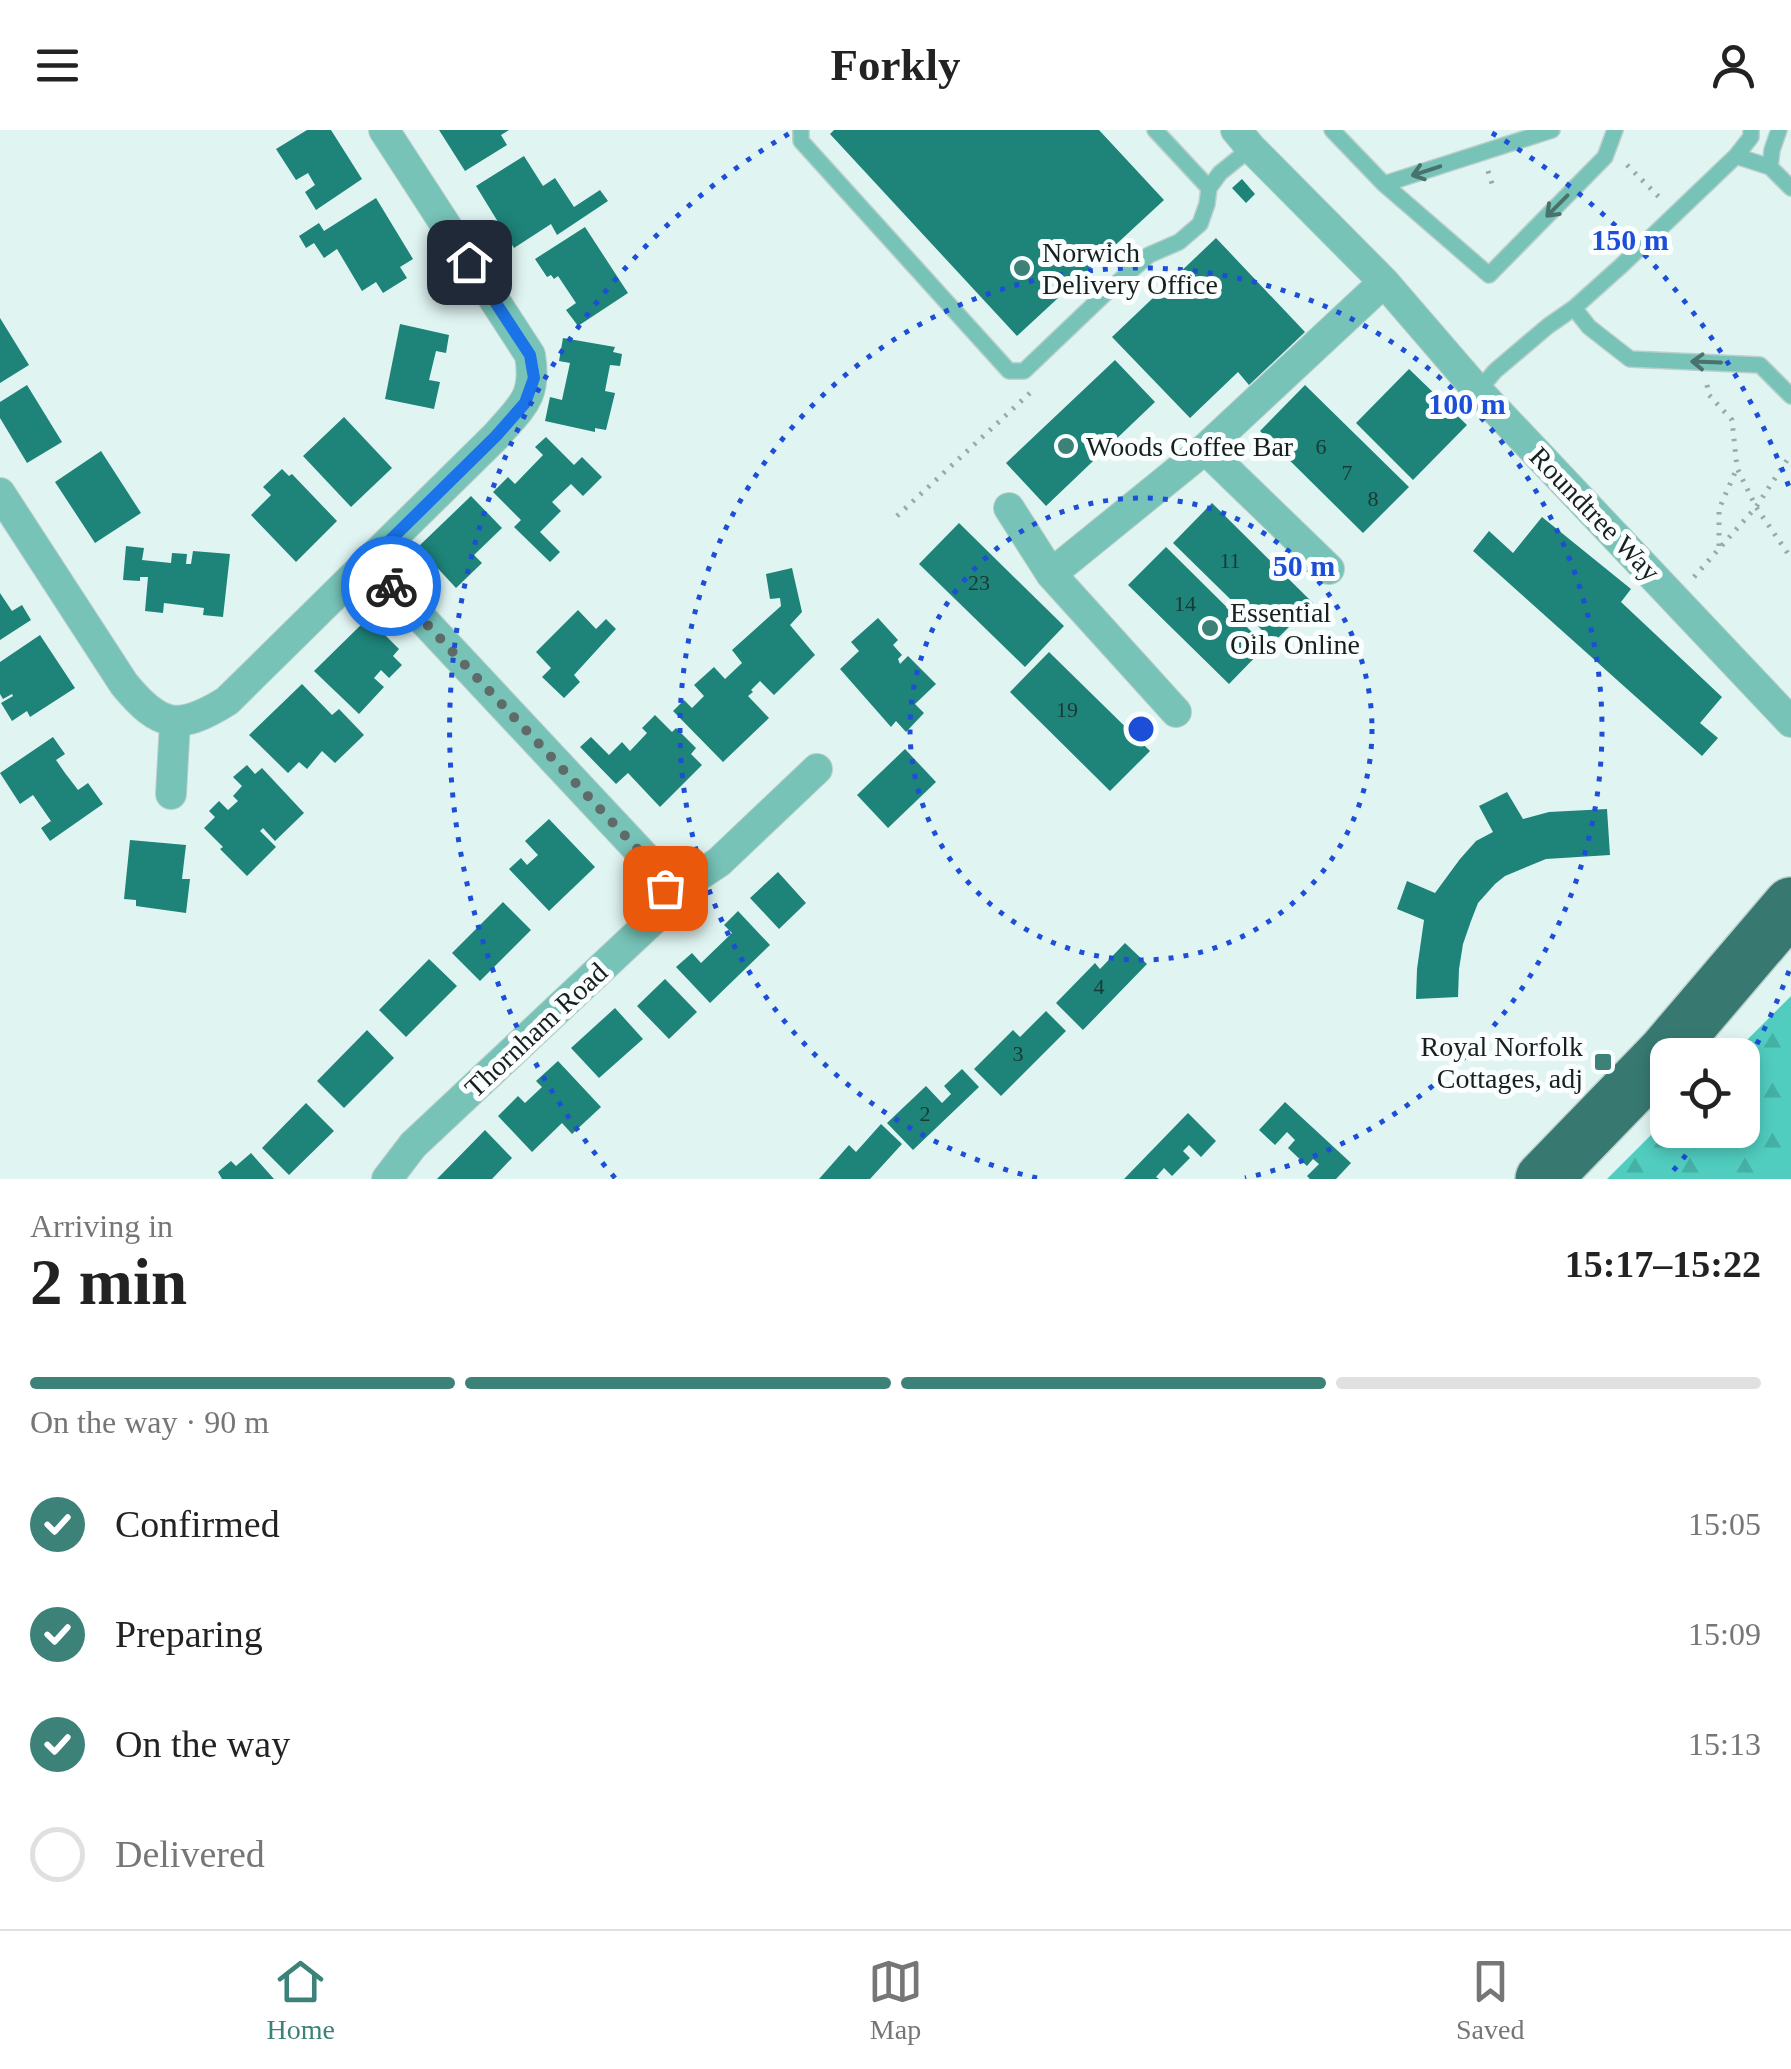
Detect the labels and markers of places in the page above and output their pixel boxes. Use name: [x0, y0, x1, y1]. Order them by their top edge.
pin: [427, 220, 512, 305]
place label: Norwich Delivery Office: [1042, 237, 1218, 300]
marker: Norwich Delivery Office: [1011, 257, 1033, 279]
place label: Woods Coffee Bar: [1086, 431, 1294, 462]
marker: Woods Coffee Bar: [1055, 435, 1077, 457]
place label: Essential Oils Online: [1230, 597, 1360, 660]
marker: Essential Oils Online: [1199, 617, 1221, 639]
centre of rings: [1123, 711, 1159, 747]
pin: [623, 846, 708, 931]
place label: Royal Norfolk Cottages, adj: [1420, 1031, 1583, 1094]
marker: Royal Norfolk Cottages, adj: [1592, 1051, 1614, 1073]

